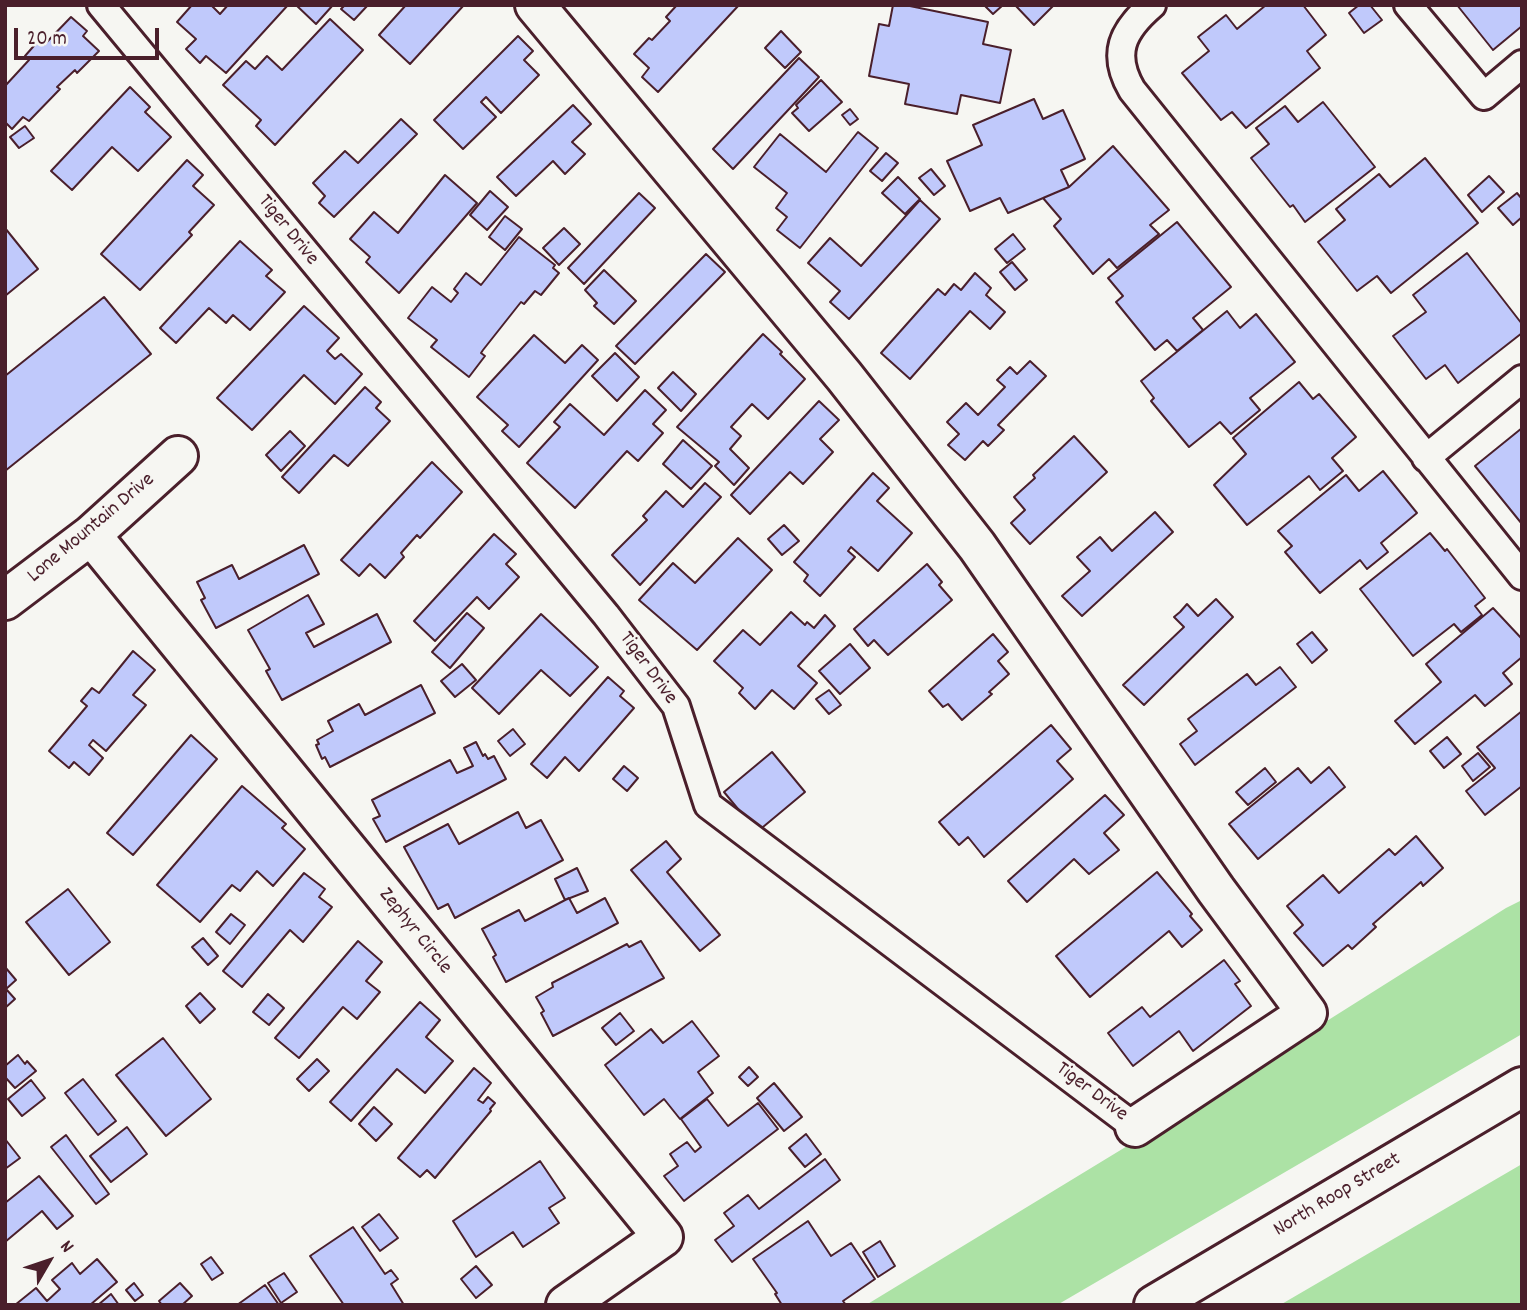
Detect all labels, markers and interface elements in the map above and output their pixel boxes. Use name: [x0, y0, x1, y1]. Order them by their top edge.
scale bar: [18, 14, 163, 58]
text: 20 m: [27, 25, 67, 55]
street label: Tiger Drive: [251, 191, 323, 271]
street label: Lone Mountain Drive: [23, 468, 161, 590]
street label: Tiger Drive: [612, 628, 682, 710]
street label: Zephyr Circle: [372, 884, 456, 980]
street label: Tiger Drive: [1050, 1058, 1132, 1128]
street label: North Roop Street: [1270, 1148, 1406, 1244]
north arrow: [14, 1226, 84, 1296]
text: N: [52, 1235, 79, 1260]

